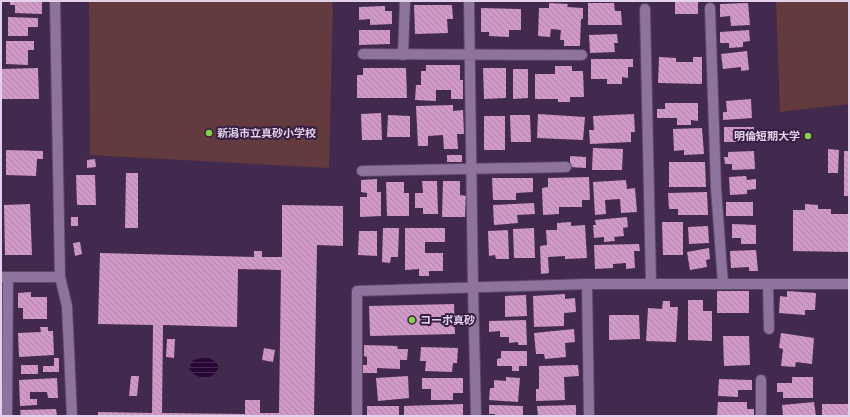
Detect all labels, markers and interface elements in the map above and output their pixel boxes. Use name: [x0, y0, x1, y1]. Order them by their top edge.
place label: 新潟市立真砂小学校: [217, 127, 316, 140]
marker: 新潟市立真砂小学校: [204, 128, 214, 138]
place label: 明倫短期大学: [734, 130, 800, 143]
marker: 明倫短期大学: [803, 131, 813, 141]
place label: コーポ真砂: [420, 314, 475, 327]
marker: コーポ真砂: [407, 315, 417, 325]

